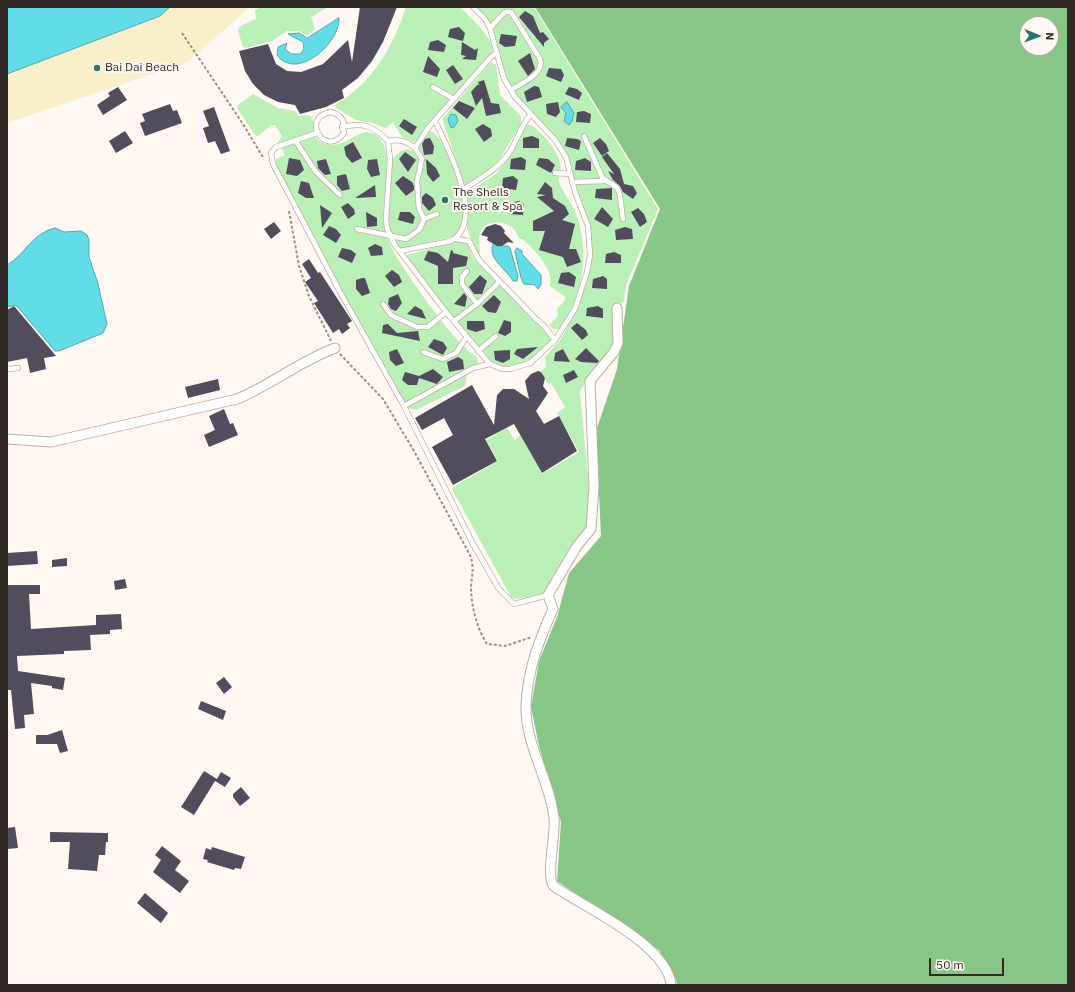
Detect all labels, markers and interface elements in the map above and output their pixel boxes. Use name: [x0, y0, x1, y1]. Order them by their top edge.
north arrow: [1019, 16, 1059, 56]
text: N: [1043, 32, 1057, 40]
place label: Bai Dai Beach: [105, 61, 179, 75]
marker: Bai Dai Beach: [92, 63, 102, 73]
place label: The Shells Resort & Spa: [453, 186, 523, 214]
marker: The Shells Resort & Spa: [440, 195, 450, 205]
scale bar: [931, 950, 1006, 976]
text: 50 m: [936, 957, 964, 972]

